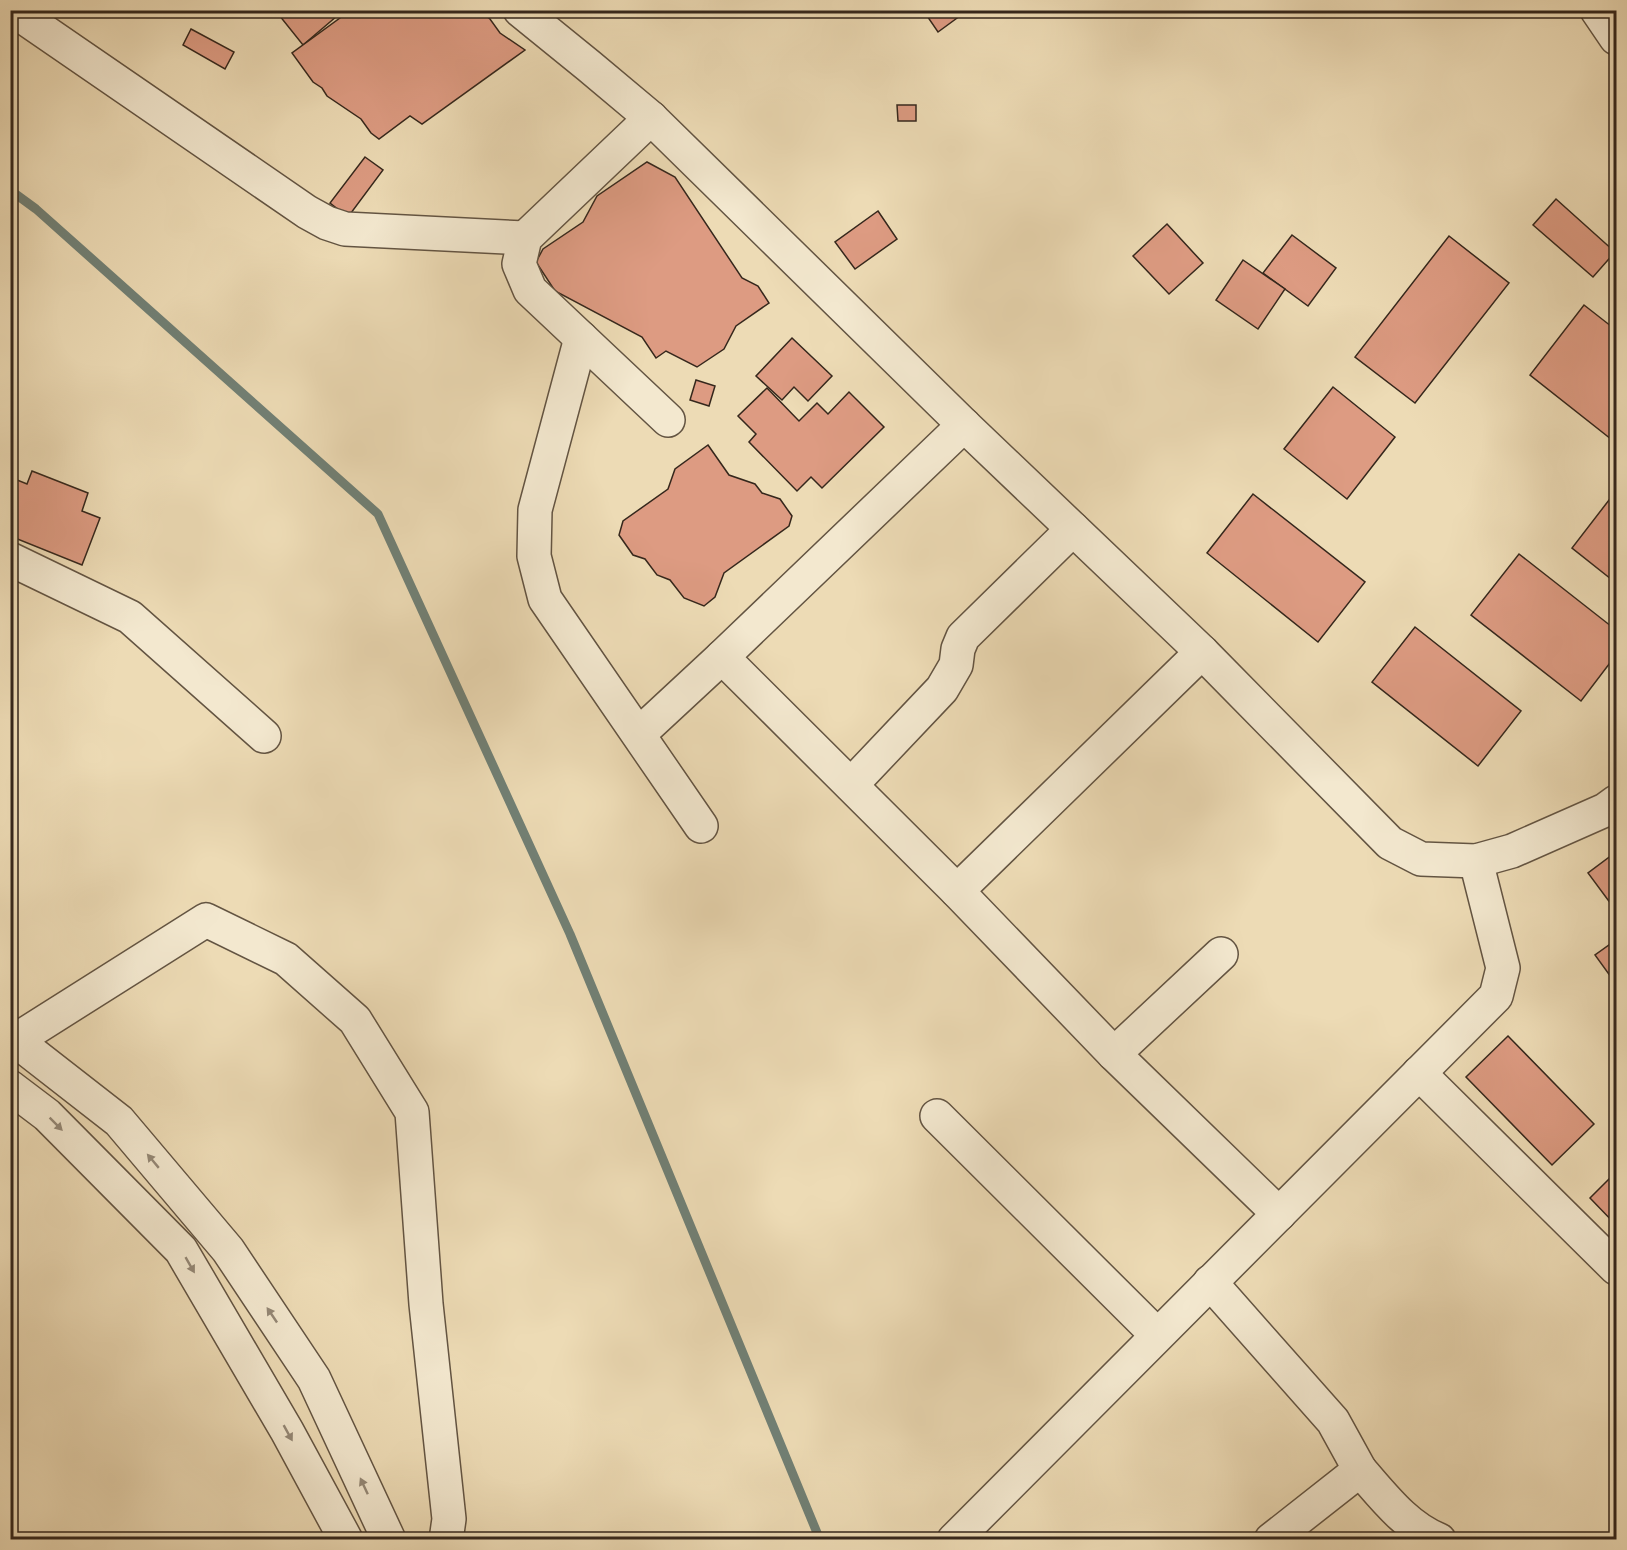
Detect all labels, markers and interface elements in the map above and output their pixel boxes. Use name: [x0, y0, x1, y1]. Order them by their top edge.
one-way arrow: [49, 1116, 63, 1130]
one-way arrow: [147, 1154, 160, 1169]
one-way arrow: [185, 1257, 196, 1273]
one-way arrow: [266, 1307, 277, 1324]
one-way arrow: [283, 1425, 294, 1441]
one-way arrow: [359, 1478, 368, 1495]

